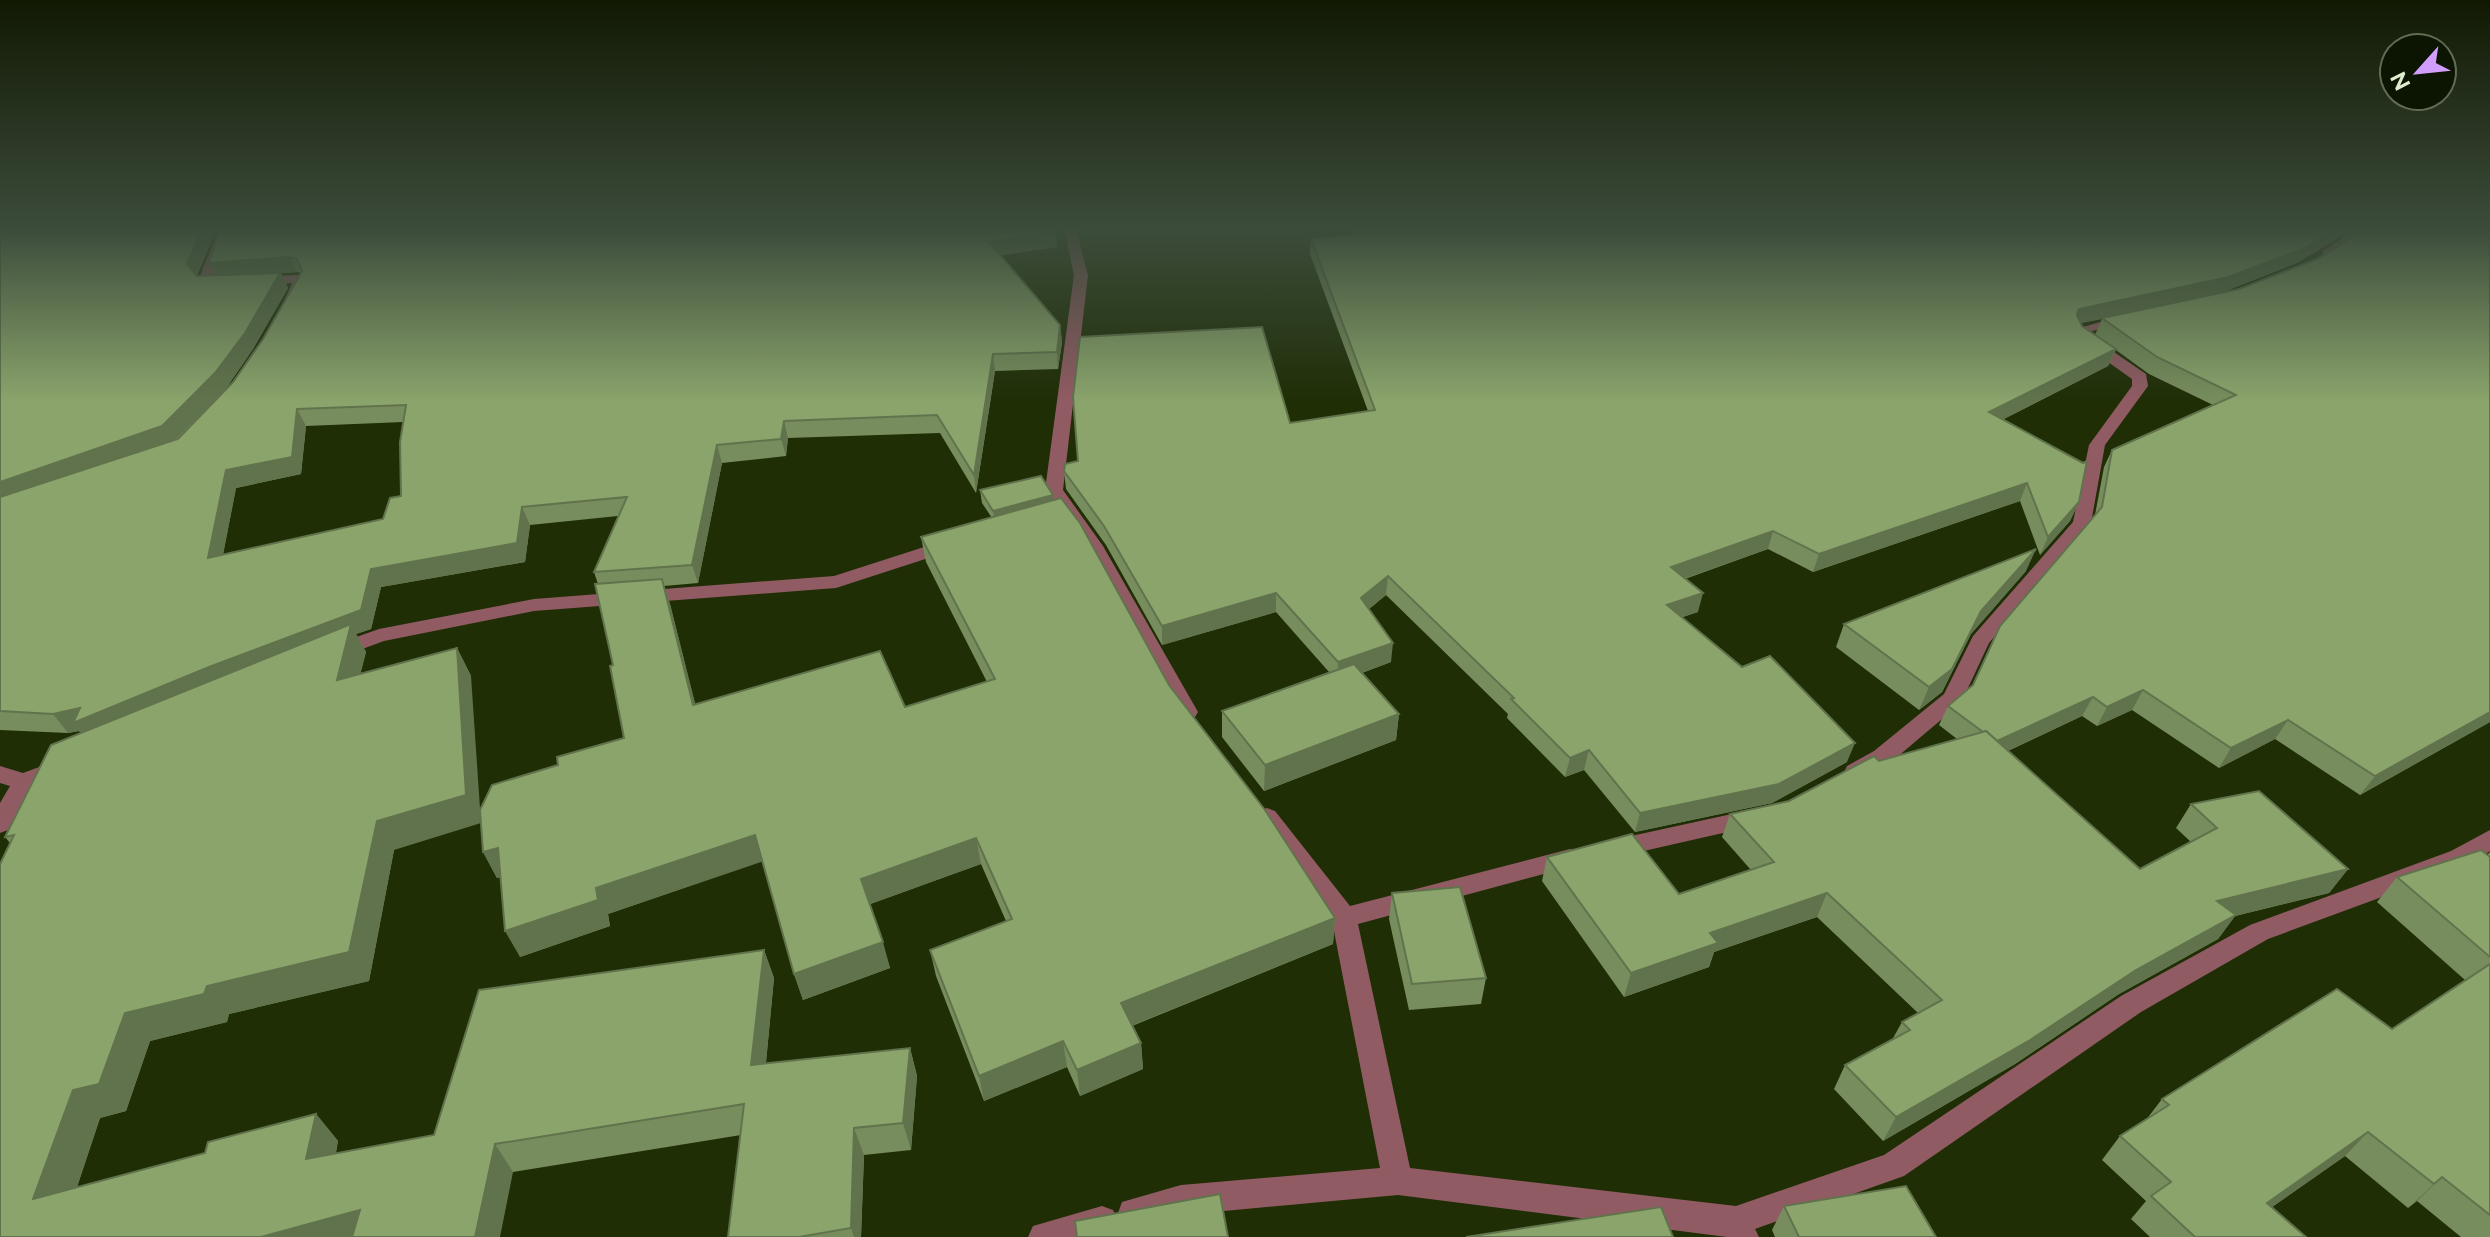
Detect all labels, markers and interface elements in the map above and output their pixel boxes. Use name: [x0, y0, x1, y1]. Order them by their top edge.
north arrow: [2378, 32, 2458, 112]
text: N: [2385, 68, 2416, 94]

